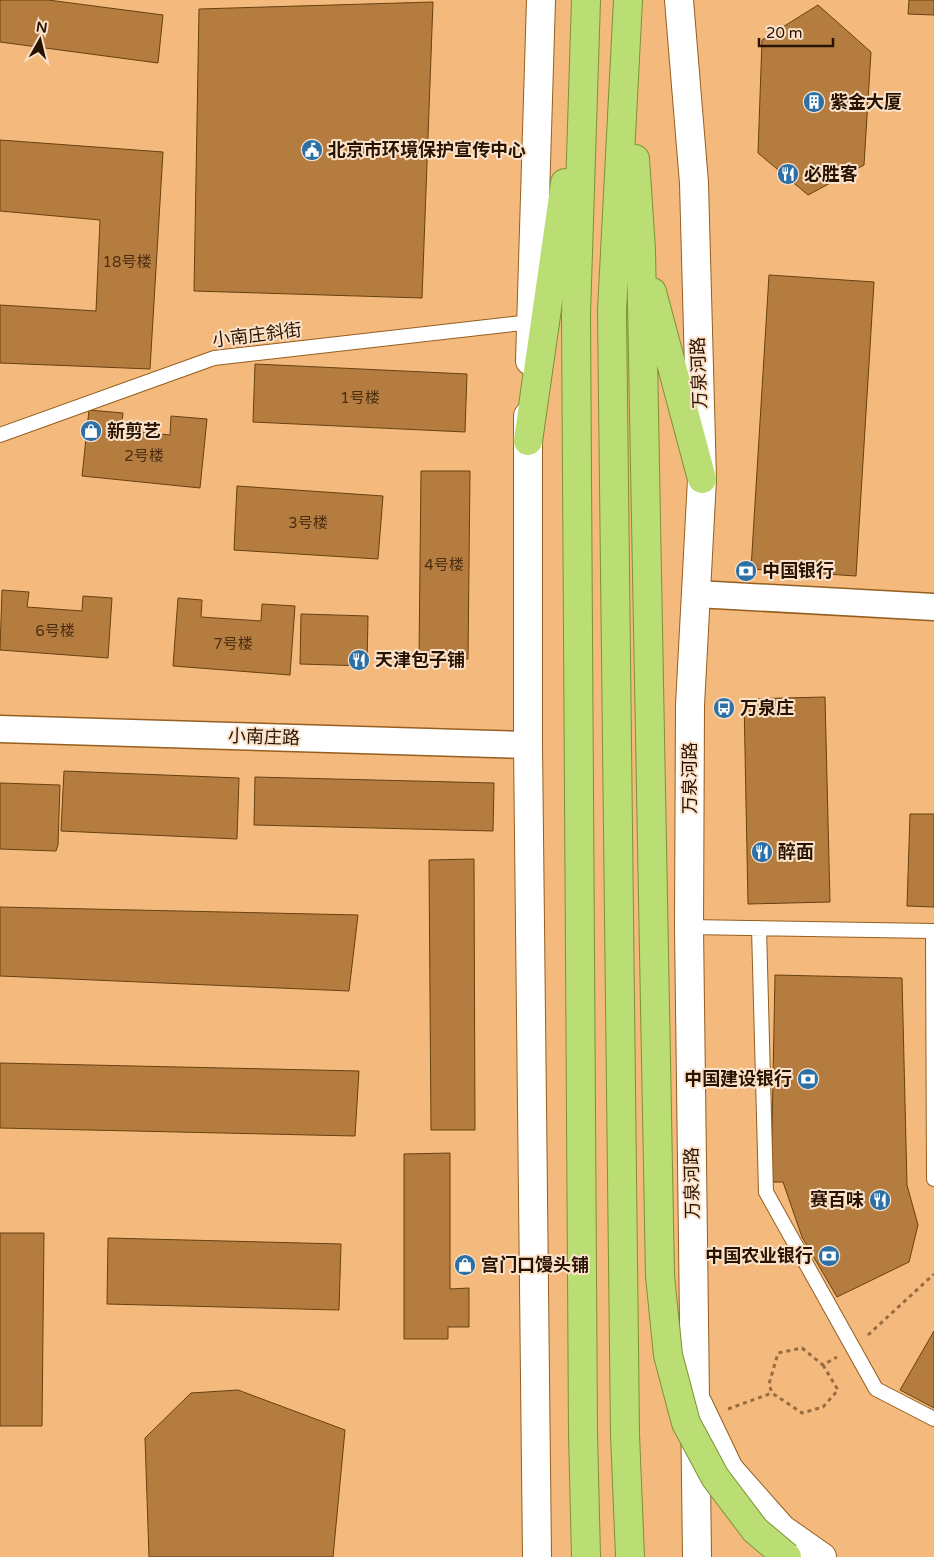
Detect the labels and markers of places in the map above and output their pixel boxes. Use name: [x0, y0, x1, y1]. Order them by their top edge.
building icon: 紫金大厦: [802, 90, 826, 114]
place label: 紫金大厦: [830, 91, 902, 113]
public building icon: 北京市环境保护宣传中心: [300, 138, 324, 162]
place label: 北京市环境保护宣传中心: [328, 139, 526, 161]
restaurant icon: 必胜客: [776, 162, 800, 186]
place label: 必胜客: [804, 163, 858, 185]
shop icon: 新剪艺: [79, 419, 103, 443]
place label: 新剪艺: [107, 420, 161, 442]
bank icon: 中国银行: [734, 559, 758, 583]
place label: 中国银行: [762, 560, 834, 582]
restaurant icon: 天津包子铺: [347, 648, 371, 672]
place label: 天津包子铺: [375, 649, 465, 671]
bus stop icon: 万泉庄: [712, 696, 736, 720]
place label: 万泉庄: [740, 697, 794, 719]
restaurant icon: 醉面: [750, 840, 774, 864]
place label: 醉面: [778, 841, 814, 863]
bank icon: 中国建设银行: [796, 1067, 820, 1091]
place label: 中国建设银行: [684, 1068, 792, 1090]
restaurant icon: 赛百味: [868, 1188, 892, 1212]
place label: 赛百味: [810, 1189, 864, 1211]
bank icon: 中国农业银行: [817, 1244, 841, 1268]
place label: 中国农业银行: [705, 1245, 813, 1267]
shop icon: 宫门口馒头铺: [453, 1253, 477, 1277]
place label: 宫门口馒头铺: [481, 1254, 589, 1276]

